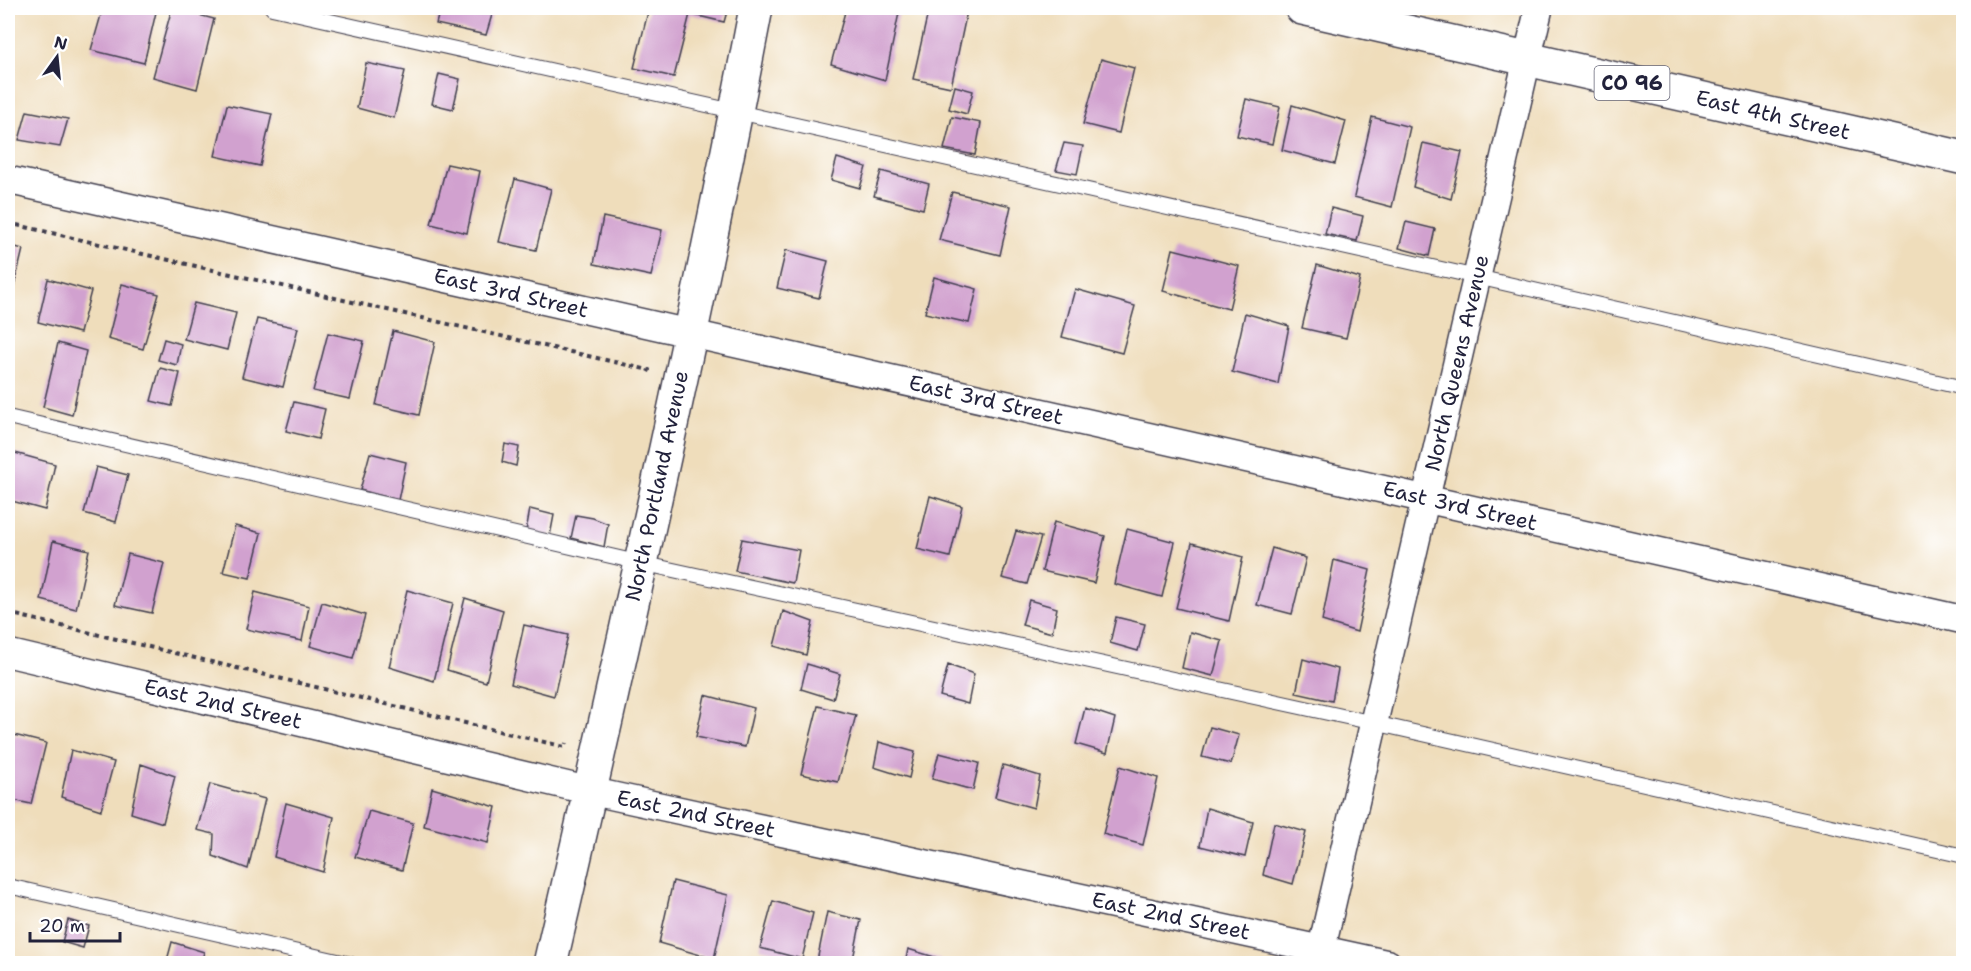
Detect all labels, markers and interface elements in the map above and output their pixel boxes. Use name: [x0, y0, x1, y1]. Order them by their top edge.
north arrow: [27, 27, 87, 87]
text: N: [52, 31, 70, 55]
road number: CO 96: [1594, 66, 1670, 100]
street label: East 4th Street: [1693, 84, 1853, 146]
street label: North Queens Avenue: [1418, 252, 1496, 474]
street label: East 3rd Street: [431, 262, 591, 324]
street label: North Portland Avenue: [619, 368, 695, 604]
street label: East 3rd Street: [906, 369, 1066, 431]
street label: East 3rd Street: [1380, 475, 1540, 537]
street label: East 2nd Street: [141, 672, 305, 736]
street label: East 2nd Street: [614, 784, 778, 844]
street label: East 2nd Street: [1089, 886, 1253, 946]
scale bar: [30, 905, 120, 943]
text: 20 m: [39, 914, 85, 938]

